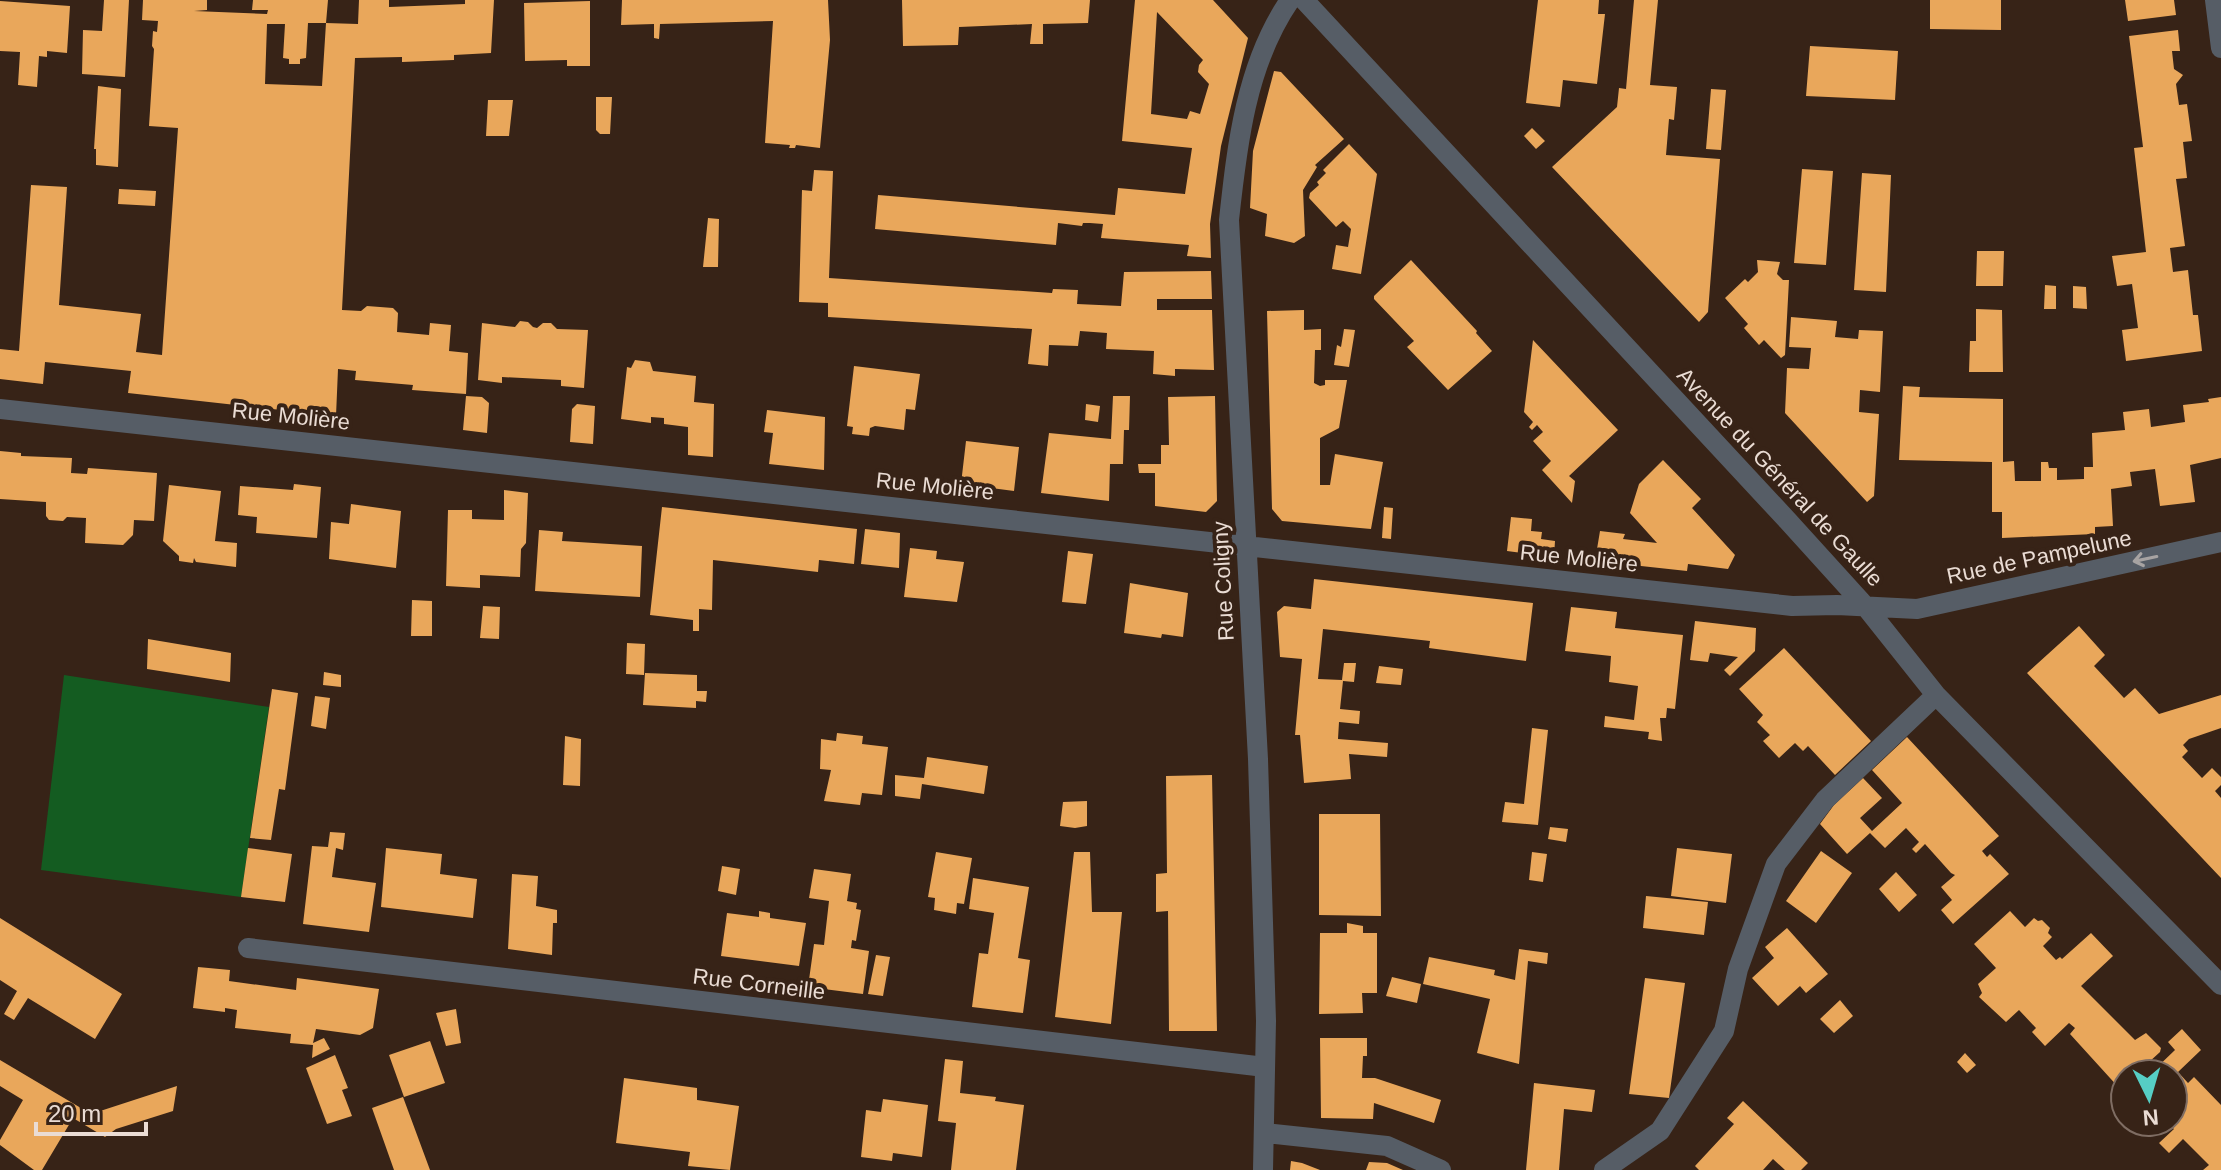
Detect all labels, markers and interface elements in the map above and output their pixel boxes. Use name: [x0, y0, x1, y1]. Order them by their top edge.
street label: Avenue du Général de Gaulle: [1672, 363, 1888, 591]
street label: Rue Molière: [231, 397, 351, 435]
street label: Rue Molière: [875, 467, 995, 505]
street label: Rue Coligny: [1207, 521, 1239, 641]
street label: Rue de Pampelune: [1944, 525, 2134, 589]
street label: Rue Molière: [1519, 539, 1639, 577]
one-way arrow: [2133, 552, 2158, 567]
street label: Rue Corneille: [691, 963, 827, 1005]
north arrow: [2109, 1058, 2189, 1138]
scale bar: [36, 1086, 146, 1136]
text: 20 m: [48, 1100, 101, 1127]
text: N: [2142, 1104, 2160, 1131]

